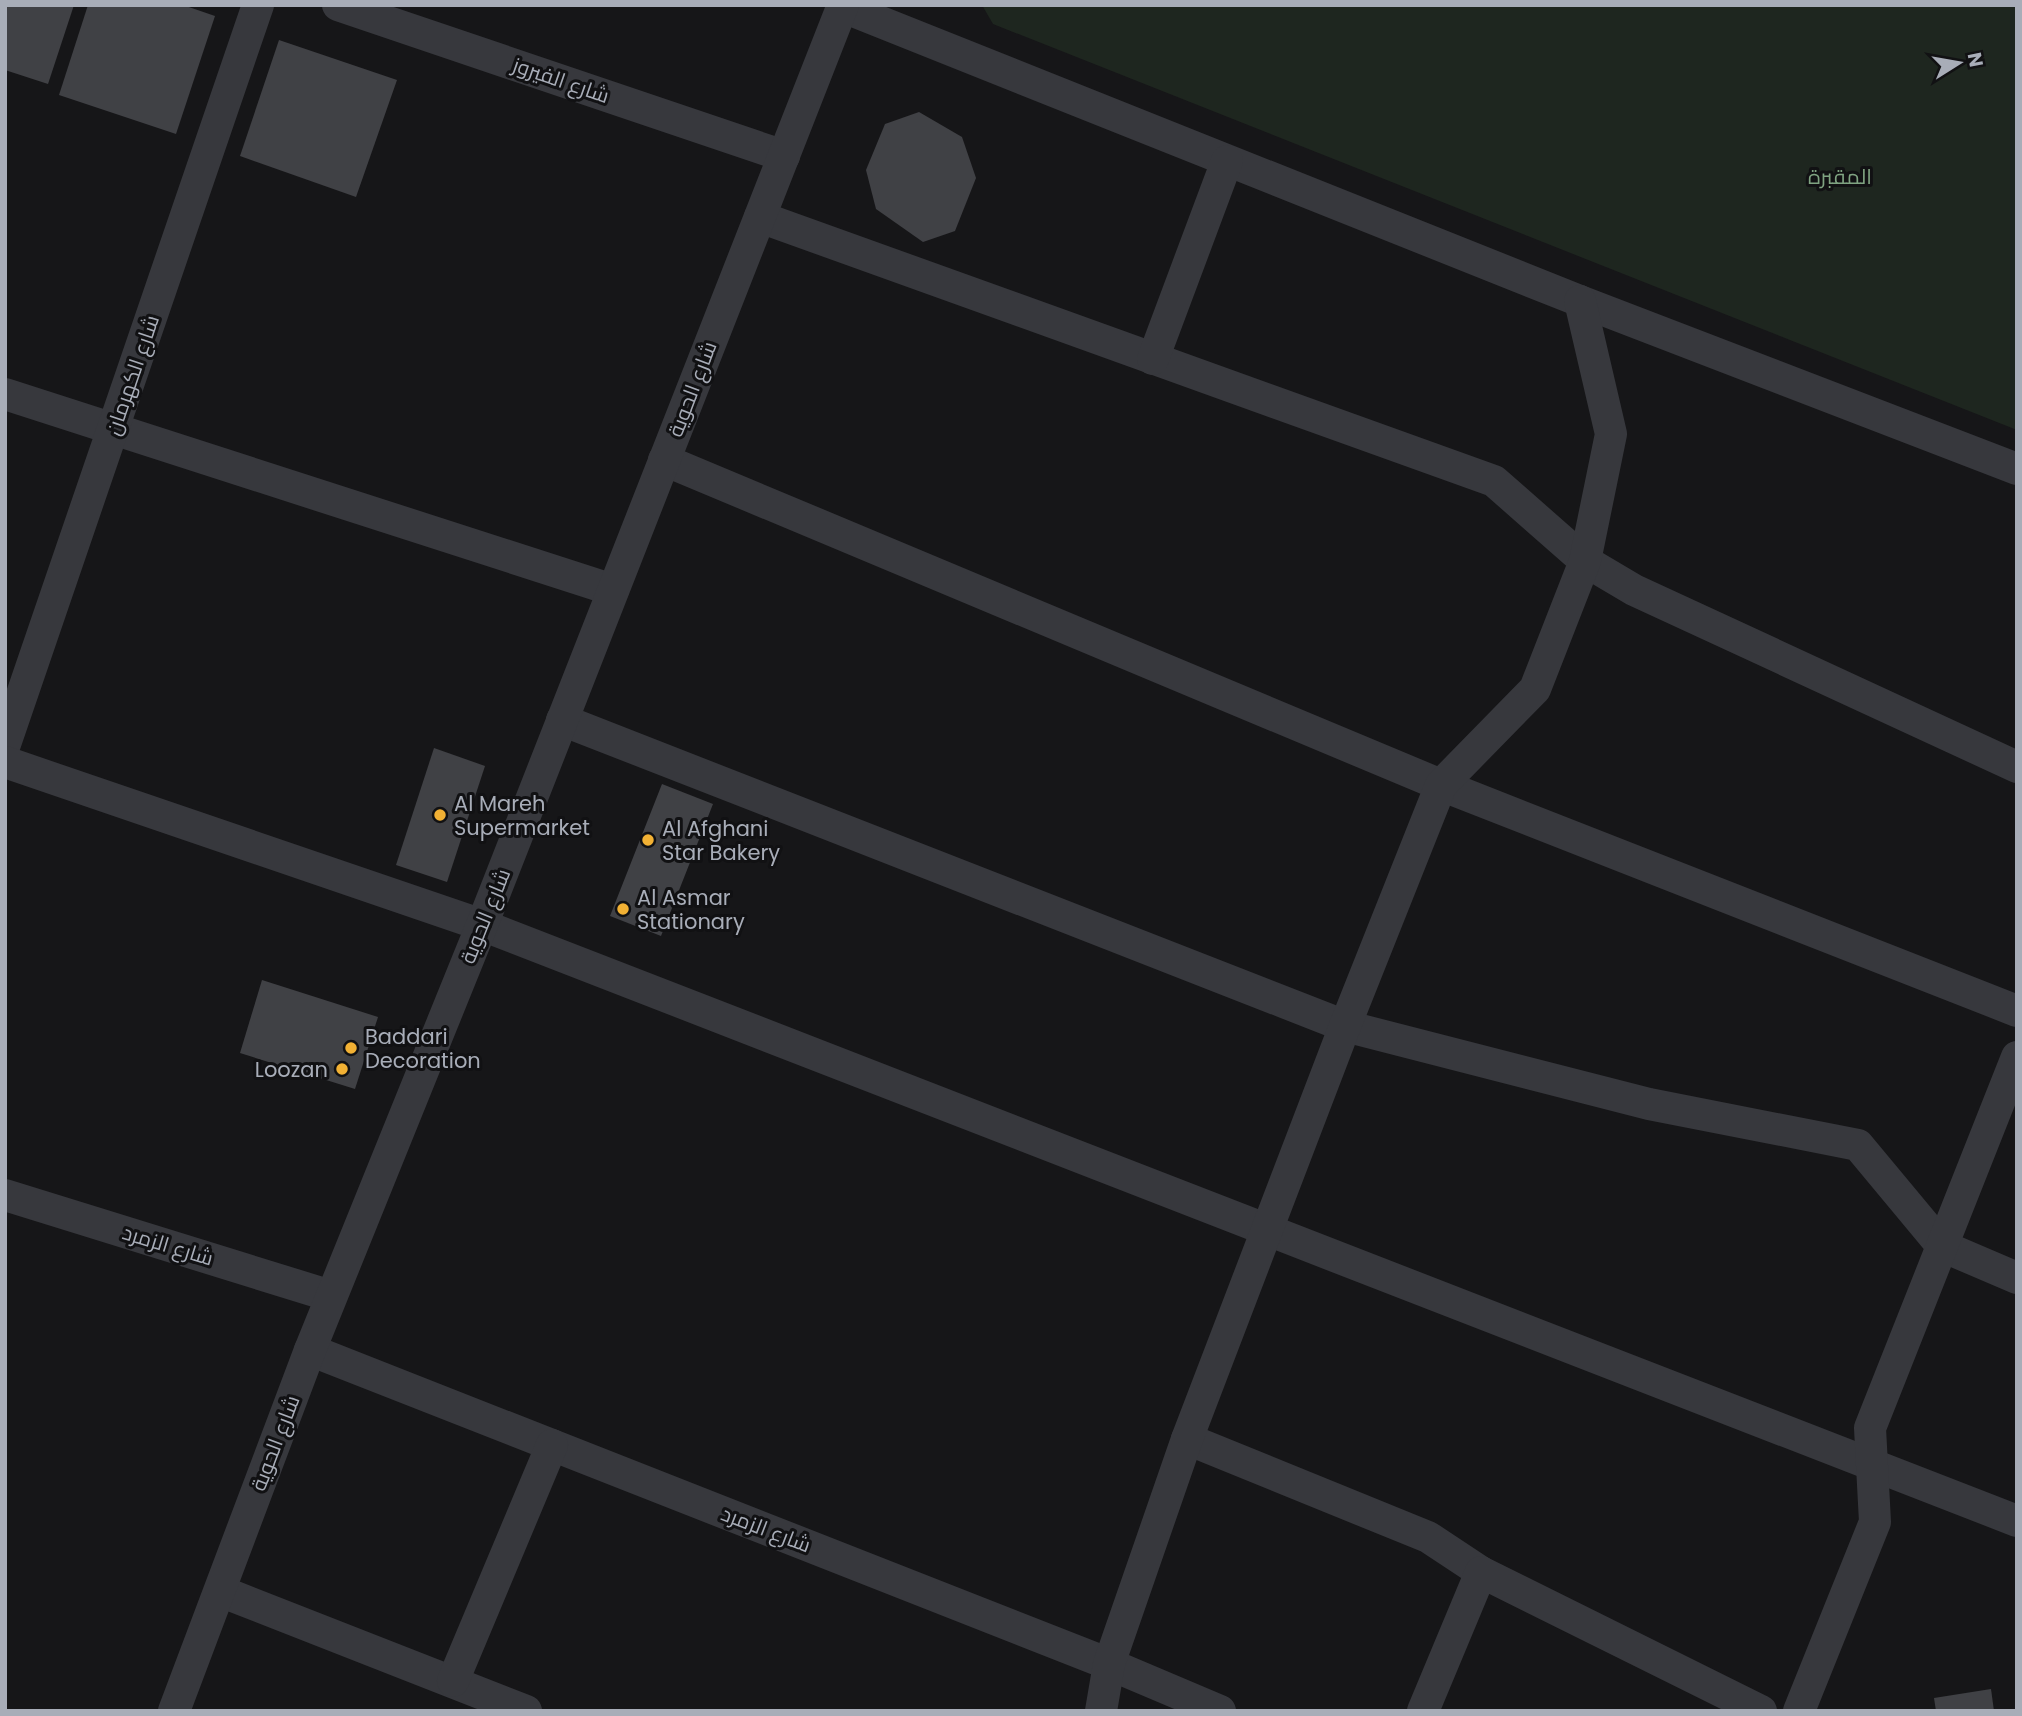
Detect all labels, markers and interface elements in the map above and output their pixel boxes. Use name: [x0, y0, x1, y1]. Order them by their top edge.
north arrow: [1924, 28, 1994, 98]
street label: شارع الفيروز: [508, 50, 613, 110]
text: N: [1961, 50, 1990, 69]
park label: المقبرة: [1808, 162, 1872, 191]
street label: شارع الكهرمان: [98, 311, 166, 439]
street label: شارع الحوية: [660, 337, 724, 441]
place label: Al Mareh Supermarket: [454, 789, 590, 842]
marker: Al Mareh Supermarket: [432, 807, 448, 823]
place label: Al Afghani Star Bakery: [662, 814, 780, 867]
marker: Al Afghani Star Bakery: [640, 832, 656, 848]
street label: شارع الحوية: [453, 864, 517, 968]
place label: Al Asmar Stationary: [637, 883, 745, 936]
marker: Al Asmar Stationary: [615, 901, 631, 917]
place label: Baddari Decoration: [365, 1022, 481, 1075]
marker: Baddari Decoration: [343, 1040, 359, 1056]
place label: Loozan: [255, 1055, 328, 1084]
marker: Loozan: [334, 1061, 350, 1077]
street label: شارع الزمرد: [119, 1217, 217, 1273]
street label: شارع الحوية: [243, 1391, 307, 1495]
street label: شارع الزمرد: [717, 1499, 815, 1559]

